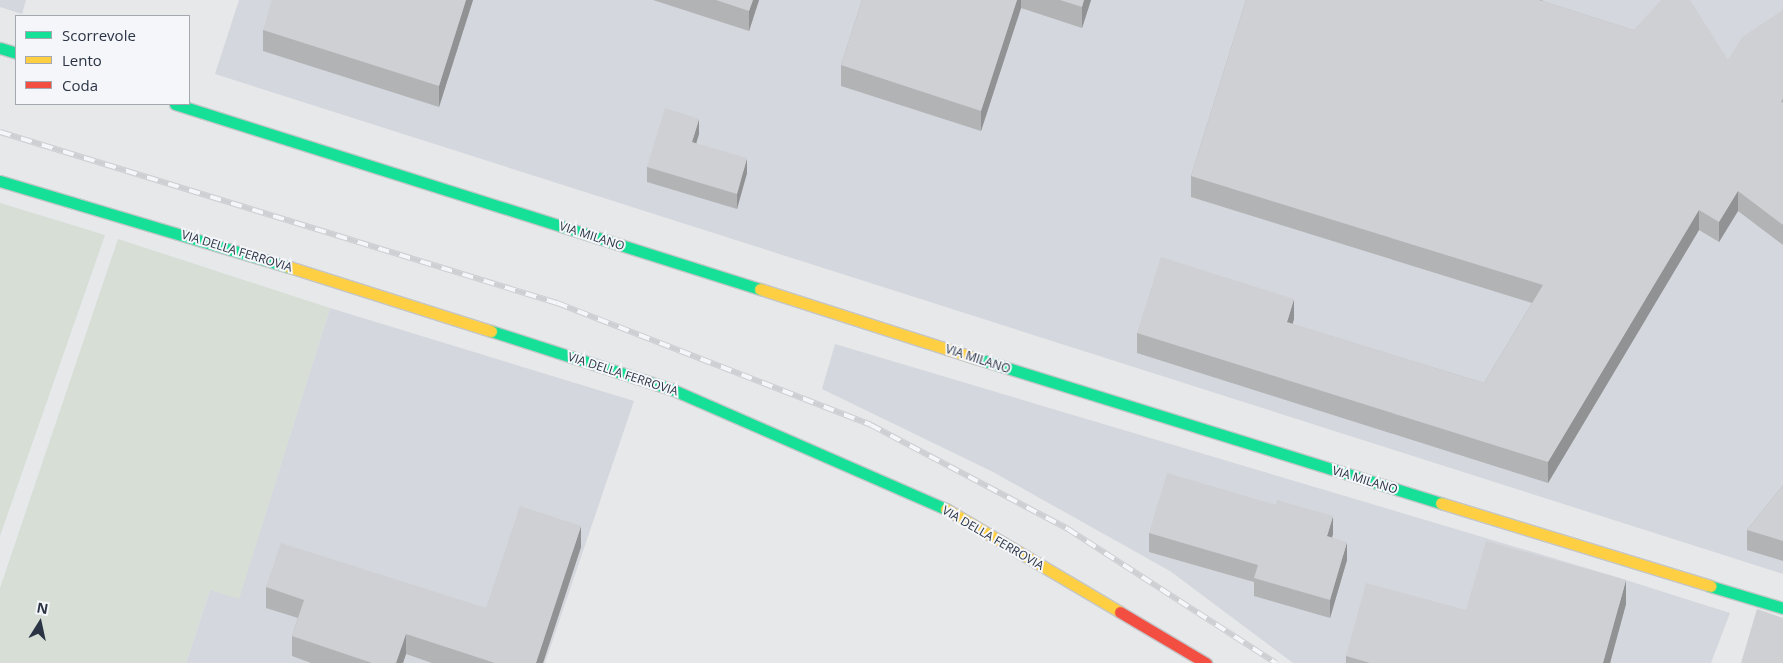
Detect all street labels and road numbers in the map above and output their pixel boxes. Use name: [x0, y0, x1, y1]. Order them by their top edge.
street label: VIA MILANO: [558, 219, 626, 253]
street label: VIA DELLA FERROVIA: [180, 227, 294, 275]
street label: VIA MILANO: [944, 342, 1012, 376]
street label: VIA DELLA FERROVIA: [566, 349, 680, 399]
street label: VIA MILANO: [1331, 463, 1399, 497]
street label: VIA DELLA FERROVIA: [940, 503, 1046, 573]

